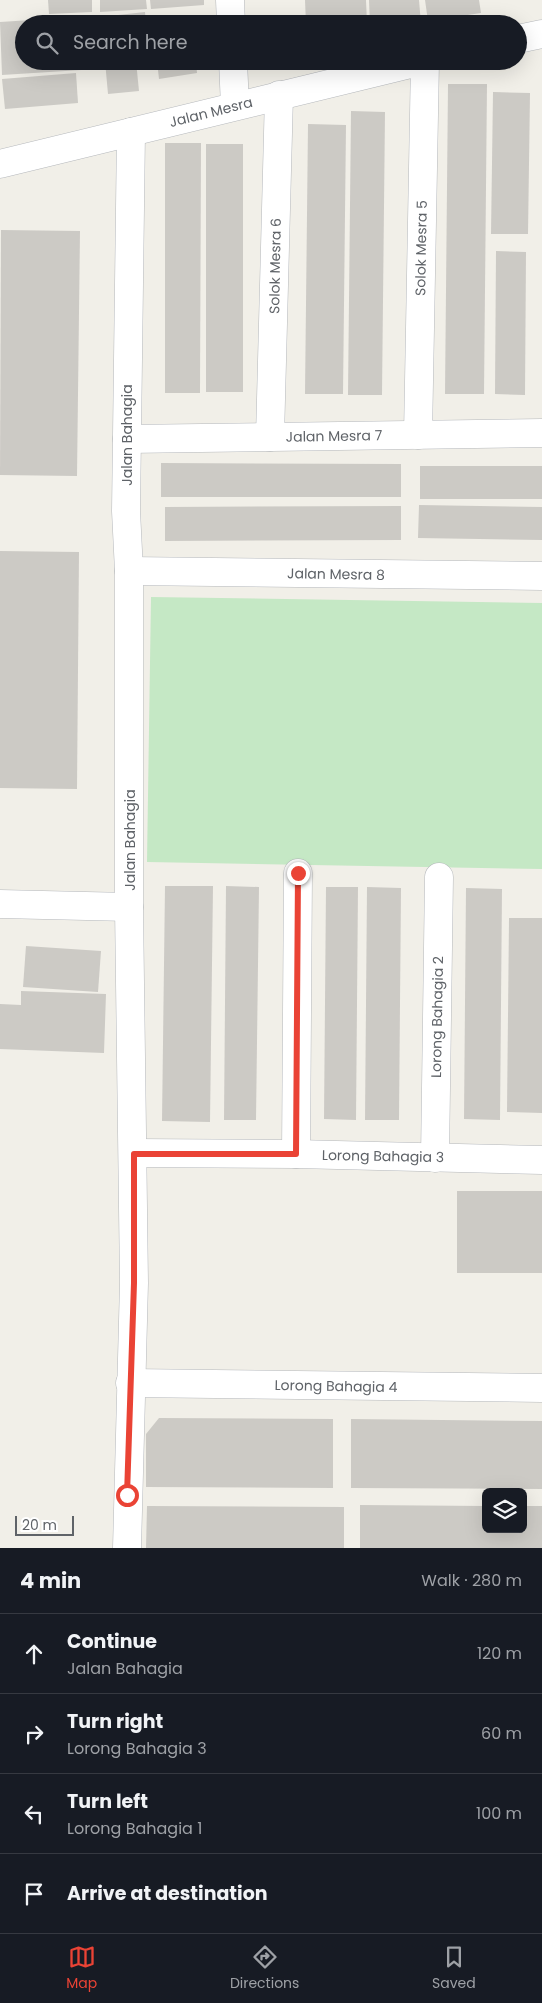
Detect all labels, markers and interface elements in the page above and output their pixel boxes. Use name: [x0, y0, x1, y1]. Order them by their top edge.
search box: [15, 15, 527, 70]
icon: search: [33, 29, 61, 57]
text: Search here: [73, 29, 187, 56]
street label: Jalan Mesra: [167, 92, 255, 132]
street label: Solok Mesra 5: [410, 200, 432, 296]
street label: Solok Mesra 6: [264, 218, 286, 314]
street label: Jalan Bahagia: [117, 384, 137, 486]
street label: Jalan Mesra 7: [286, 425, 383, 447]
street label: Jalan Mesra 8: [287, 563, 385, 585]
street label: Jalan Bahagia: [120, 789, 140, 891]
route end: [287, 862, 310, 885]
street label: Lorong Bahagia 2: [426, 956, 448, 1078]
street label: Lorong Bahagia 3: [322, 1145, 444, 1167]
street label: Lorong Bahagia 4: [274, 1375, 398, 1397]
route start: [116, 1484, 139, 1507]
map controls: [482, 1488, 527, 1533]
button: layers: [482, 1488, 527, 1533]
scale bar: [15, 1513, 74, 1536]
text: 20 m: [22, 1515, 57, 1535]
text: 4 min: [20, 1566, 81, 1595]
text: Walk · 280 m: [421, 1569, 522, 1592]
text: Continue: [67, 1628, 157, 1655]
icon: ahead: [20, 1640, 48, 1668]
text: 120 m: [477, 1642, 522, 1665]
text: Jalan Bahagia: [67, 1657, 183, 1680]
text: Turn right: [67, 1708, 163, 1735]
icon: right: [20, 1720, 48, 1748]
text: 60 m: [481, 1722, 522, 1745]
text: Lorong Bahagia 3: [67, 1737, 207, 1760]
text: Turn left: [67, 1788, 148, 1815]
icon: left: [20, 1800, 48, 1828]
text: 100 m: [476, 1802, 522, 1825]
text: Lorong Bahagia 1: [67, 1817, 202, 1840]
icon: arrive: [20, 1880, 48, 1908]
text: Arrive at destination: [67, 1880, 268, 1907]
tab: Map: [66, 1943, 97, 1994]
tab: Directions: [230, 1943, 299, 1994]
tab: Saved: [432, 1943, 476, 1994]

